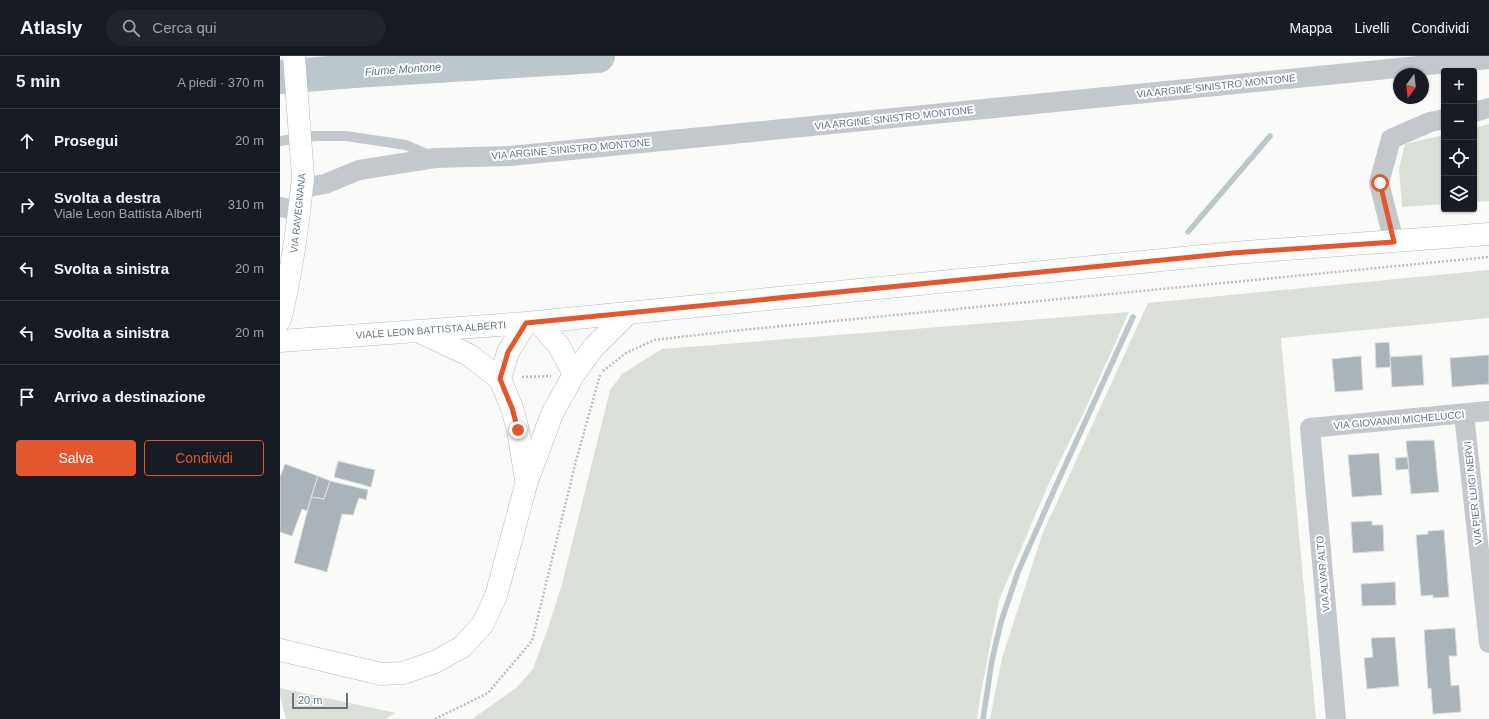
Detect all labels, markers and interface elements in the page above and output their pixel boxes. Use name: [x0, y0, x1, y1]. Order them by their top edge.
search box: [106, 10, 386, 46]
text: Atlasly: [20, 17, 82, 38]
icon: search: [120, 17, 142, 39]
text: Cerca qui: [152, 19, 217, 36]
text: Mappa: [1290, 20, 1332, 36]
text: Livelli: [1354, 20, 1389, 36]
text: Condividi: [1411, 20, 1469, 36]
water label: Fiume Montone: [364, 60, 442, 78]
north arrow: [1393, 68, 1429, 104]
map controls: [1441, 68, 1477, 212]
button: +: [1441, 68, 1477, 104]
text: 5 min: [16, 72, 60, 91]
street label: VIA ARGINE SINISTRO MONTONE: [1136, 72, 1296, 100]
text: A piedi · 370 m: [177, 75, 264, 90]
street label: VIA ARGINE SINISTRO MONTONE: [814, 104, 974, 132]
button: −: [1441, 104, 1477, 140]
icon: ahead: [16, 130, 38, 152]
text: Prosegui: [54, 132, 118, 149]
text: 20 m: [235, 133, 264, 148]
street label: VIA ARGINE SINISTRO MONTONE: [491, 137, 651, 161]
button: locate: [1441, 140, 1477, 176]
street label: VIA RAVEGNANA: [288, 172, 308, 254]
route start: [1371, 174, 1389, 192]
button: layers: [1441, 176, 1477, 212]
text: Svolta a destra: [54, 189, 161, 206]
icon: right: [16, 194, 38, 216]
text: 310 m: [228, 197, 264, 212]
text: Viale Leon Battista Alberti: [54, 206, 202, 221]
icon: left: [16, 258, 38, 280]
text: Svolta a sinistra: [54, 260, 169, 277]
text: 20 m: [235, 261, 264, 276]
street label: VIALE LEON BATTISTA ALBERTI: [355, 319, 507, 341]
icon: left: [16, 322, 38, 344]
text: Svolta a sinistra: [54, 324, 169, 341]
text: 20 m: [235, 325, 264, 340]
icon: arrive: [16, 386, 38, 408]
text: Arrivo a destinazione: [54, 388, 206, 405]
street label: VIA GIOVANNI MICHELUCCI: [1333, 409, 1465, 431]
route end: [509, 421, 527, 439]
button: Salva: [16, 440, 136, 476]
button: Condividi: [144, 440, 264, 476]
street label: VIA PIER LUIGI NERVI: [1462, 441, 1484, 545]
street label: VIA ALVAR ALTO: [1314, 535, 1332, 613]
scale bar: [292, 691, 348, 710]
text: 20 m: [298, 694, 322, 706]

